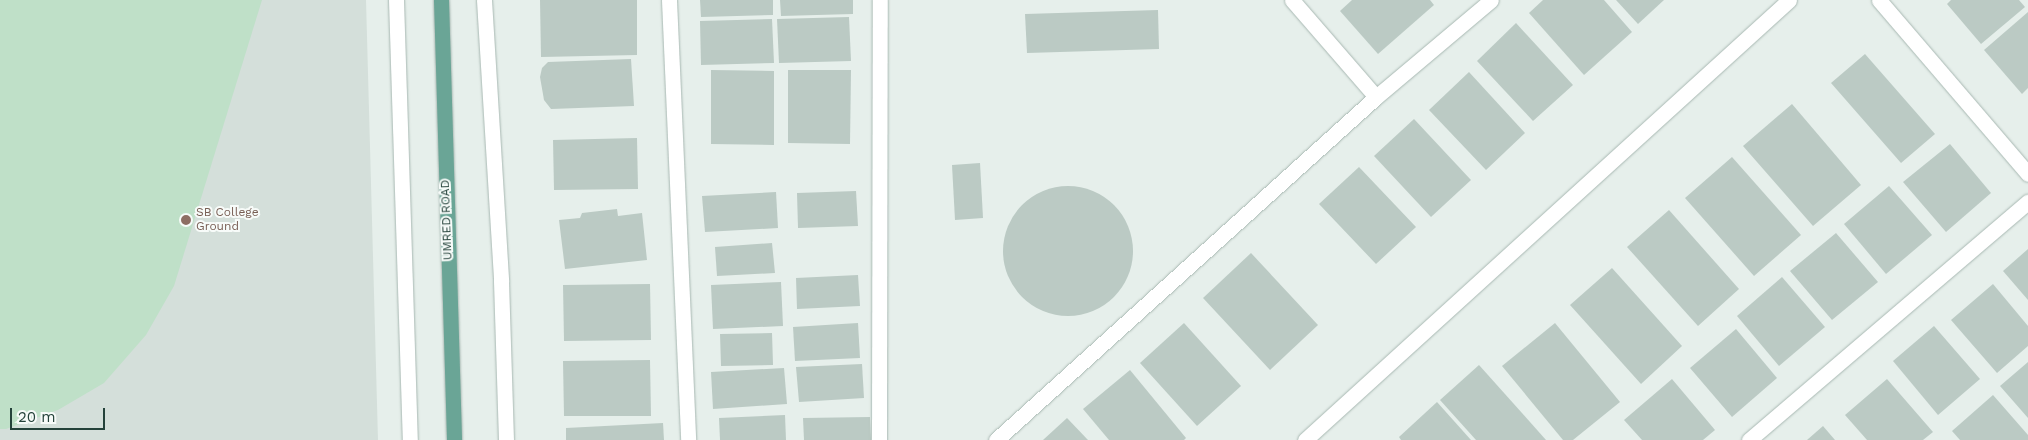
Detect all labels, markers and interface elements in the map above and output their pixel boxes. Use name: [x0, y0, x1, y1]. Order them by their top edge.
street label: UMRED ROAD: [438, 180, 456, 260]
place label: SB College Ground: [196, 206, 259, 234]
marker: SB College Ground: [180, 214, 192, 226]
scale bar: [12, 398, 108, 430]
text: 20 m: [18, 408, 56, 426]

